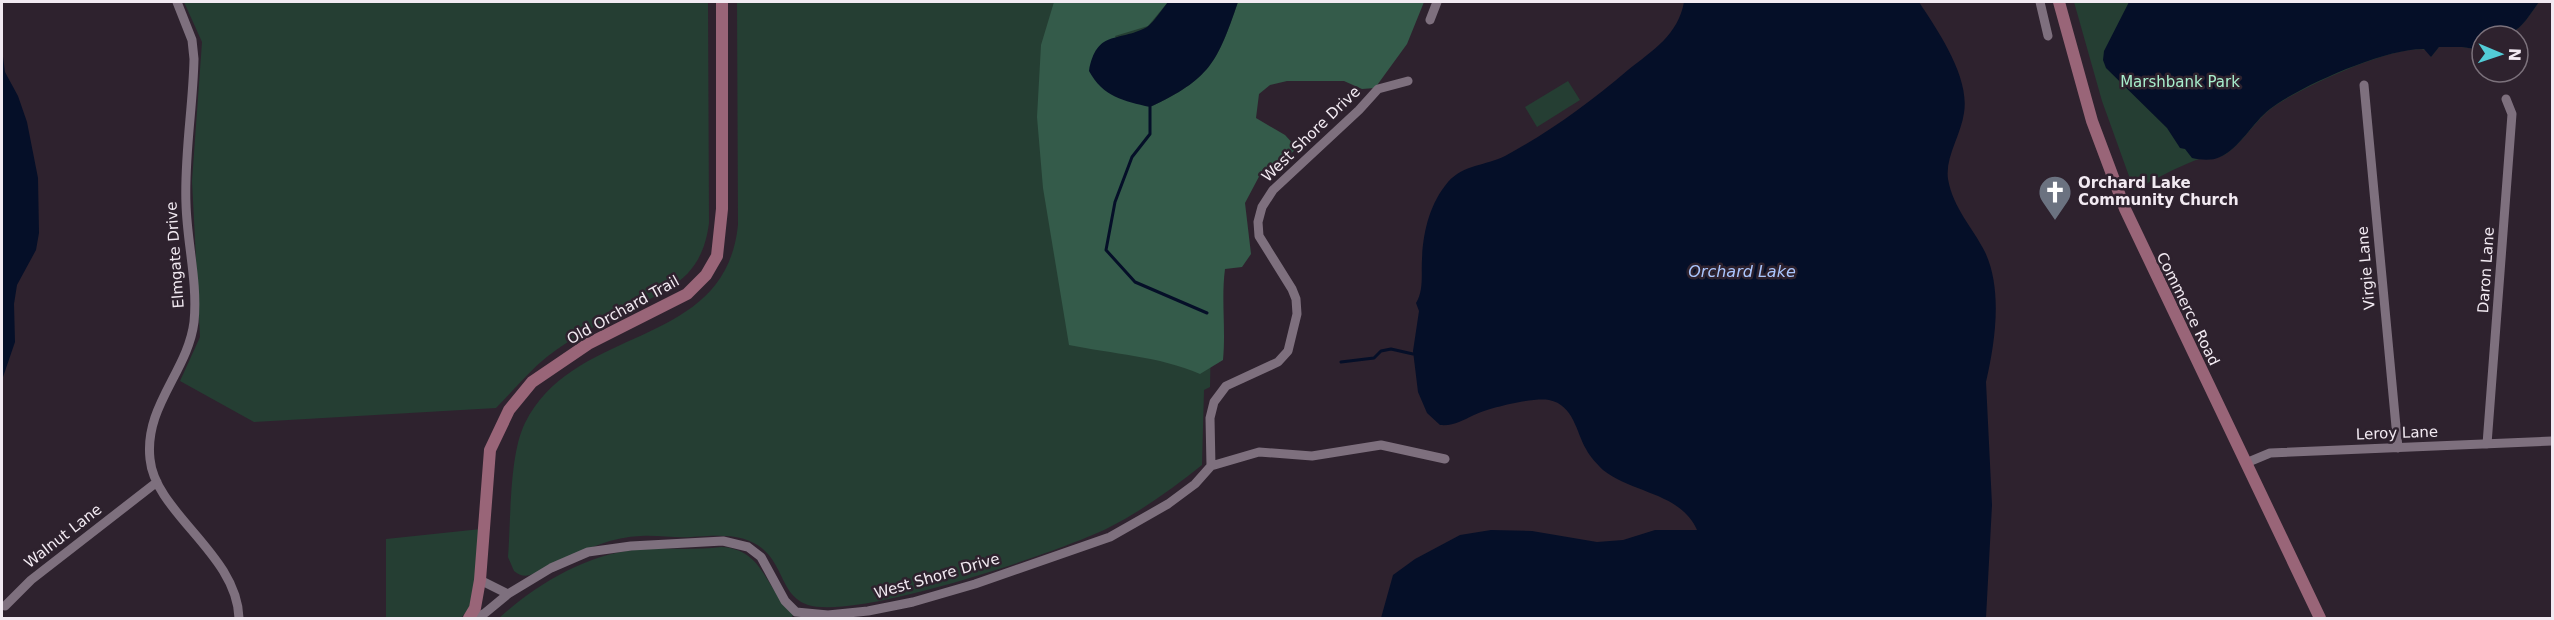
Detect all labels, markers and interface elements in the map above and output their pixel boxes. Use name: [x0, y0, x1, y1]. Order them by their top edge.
north arrow: [2470, 24, 2530, 84]
text: N: [2505, 47, 2524, 62]
park label: Marshbank Park: [2120, 73, 2240, 91]
street label: West Shore Drive: [1258, 82, 1364, 186]
church icon: Orchard Lake Community Church: [2037, 174, 2073, 221]
place label: Orchard Lake Community Church: [2078, 174, 2239, 209]
street label: Elmgate Drive: [162, 201, 188, 309]
street label: Virgie Lane: [2353, 225, 2379, 311]
street label: Daron Lane: [2474, 226, 2498, 314]
street label: Commerce Road: [2153, 249, 2223, 369]
water label: Orchard Lake: [1688, 262, 1796, 281]
street label: Old Orchard Trail: [564, 272, 682, 348]
street label: Leroy Lane: [2356, 423, 2438, 443]
street label: Walnut Lane: [21, 500, 105, 572]
street label: West Shore Drive: [872, 549, 1002, 603]

